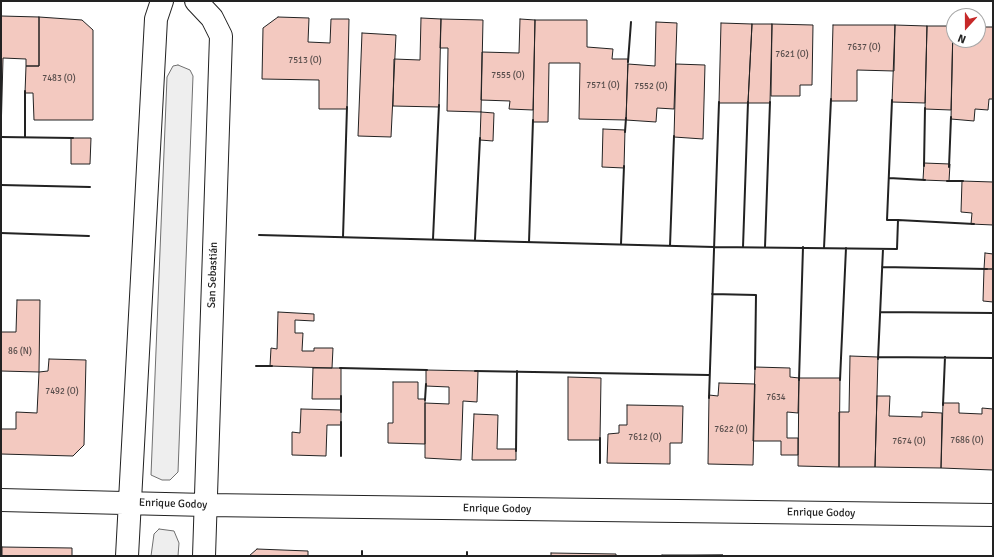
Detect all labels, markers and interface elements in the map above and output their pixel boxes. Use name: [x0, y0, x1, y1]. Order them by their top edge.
north arrow: [946, 8, 986, 48]
text: N: [956, 31, 968, 46]
house number: 7637 (O): [847, 43, 881, 53]
house number: 7621 (O): [775, 50, 809, 60]
house number: 7513 (O): [288, 56, 322, 66]
house number: 7555 (O): [491, 71, 525, 81]
house number: 7483 (O): [42, 74, 76, 84]
house number: 7571 (O): [586, 81, 620, 91]
house number: 7552 (O): [634, 82, 668, 92]
street label: San Sebastián: [205, 242, 221, 308]
house number: 86 (N): [8, 347, 32, 357]
house number: 7492 (O): [45, 387, 79, 397]
house number: 7634: [766, 393, 786, 403]
house number: 7622 (O): [714, 425, 748, 435]
house number: 7612 (O): [628, 433, 662, 443]
house number: 7686 (O): [950, 436, 984, 446]
house number: 7674 (O): [892, 437, 926, 447]
street label: Enrique Godoy: [139, 496, 207, 512]
street label: Enrique Godoy: [463, 502, 531, 516]
street label: Enrique Godoy: [787, 506, 855, 520]

